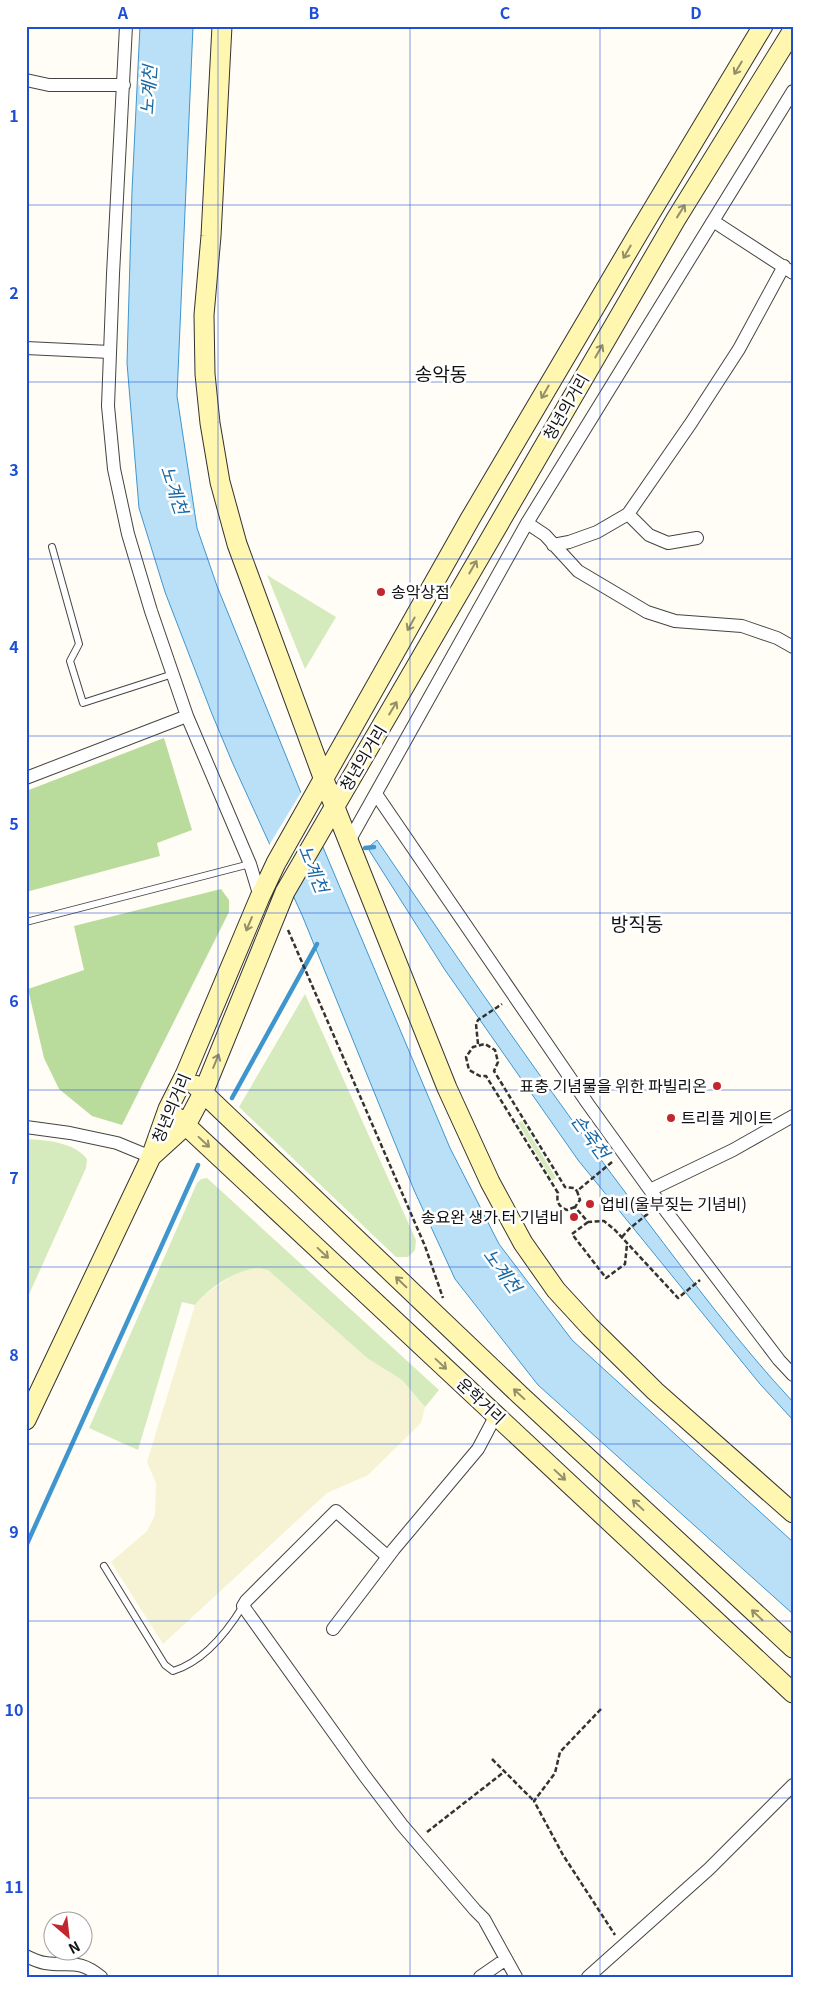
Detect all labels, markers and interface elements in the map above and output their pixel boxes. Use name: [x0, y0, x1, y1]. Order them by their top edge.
text: A: [117, 0, 129, 24]
text: B: [309, 0, 320, 24]
text: C: [500, 0, 511, 24]
text: D: [690, 0, 702, 24]
one-way arrow: [732, 60, 742, 74]
water label: 노계천: [132, 62, 162, 116]
text: 1: [9, 103, 19, 127]
one-way arrow: [677, 204, 687, 218]
one-way arrow: [622, 245, 632, 260]
text: 2: [9, 280, 19, 304]
one-way arrow: [594, 343, 604, 358]
district label: 송악동: [415, 359, 467, 386]
street label: 청년의거리: [536, 369, 594, 444]
one-way arrow: [539, 385, 549, 399]
text: 3: [9, 457, 19, 481]
water label: 노계천: [156, 462, 197, 519]
one-way arrow: [469, 560, 479, 575]
place label: 송악상점: [391, 579, 450, 603]
marker: 송악상점: [375, 586, 387, 598]
one-way arrow: [406, 617, 416, 632]
text: 4: [9, 634, 19, 658]
one-way arrow: [388, 702, 398, 716]
street label: 청년의거리: [333, 720, 391, 795]
text: 5: [9, 811, 19, 835]
water label: 노계천: [293, 840, 337, 898]
district label: 방직동: [611, 909, 663, 936]
one-way arrow: [243, 916, 253, 931]
text: 6: [9, 988, 19, 1012]
one-way arrow: [212, 1054, 222, 1069]
street label: 청년의거리: [145, 1069, 196, 1146]
place label: 표충 기념물을 위한 파빌리온: [520, 1073, 707, 1097]
marker: 표충 기념물을 위한 파빌리온: [711, 1080, 723, 1092]
place label: 트리플 게이트: [681, 1105, 773, 1129]
water label: 손죽천: [566, 1108, 618, 1166]
marker: 트리플 게이트: [665, 1112, 677, 1124]
one-way arrow: [197, 1136, 210, 1148]
text: 7: [9, 1165, 19, 1189]
place label: 업비(울부짖는 기념비): [600, 1191, 747, 1215]
marker: 업비(울부짖는 기념비): [584, 1198, 596, 1210]
place label: 송요완 생가 터 기념비: [421, 1204, 564, 1228]
marker: 송요완 생가 터 기념비: [568, 1211, 580, 1223]
water label: 노계천: [478, 1242, 530, 1300]
one-way arrow: [316, 1247, 329, 1259]
one-way arrow: [395, 1276, 407, 1288]
text: 8: [9, 1342, 19, 1366]
one-way arrow: [435, 1358, 448, 1370]
street label: 운학거리: [452, 1371, 511, 1429]
one-way arrow: [512, 1388, 525, 1400]
one-way arrow: [554, 1469, 566, 1481]
one-way arrow: [631, 1499, 644, 1511]
text: 9: [9, 1519, 19, 1543]
one-way arrow: [751, 1609, 763, 1621]
text: 10: [5, 1697, 23, 1721]
text: 11: [5, 1874, 23, 1898]
north arrow: [42, 1910, 92, 1960]
text: N: [65, 1937, 84, 1960]

